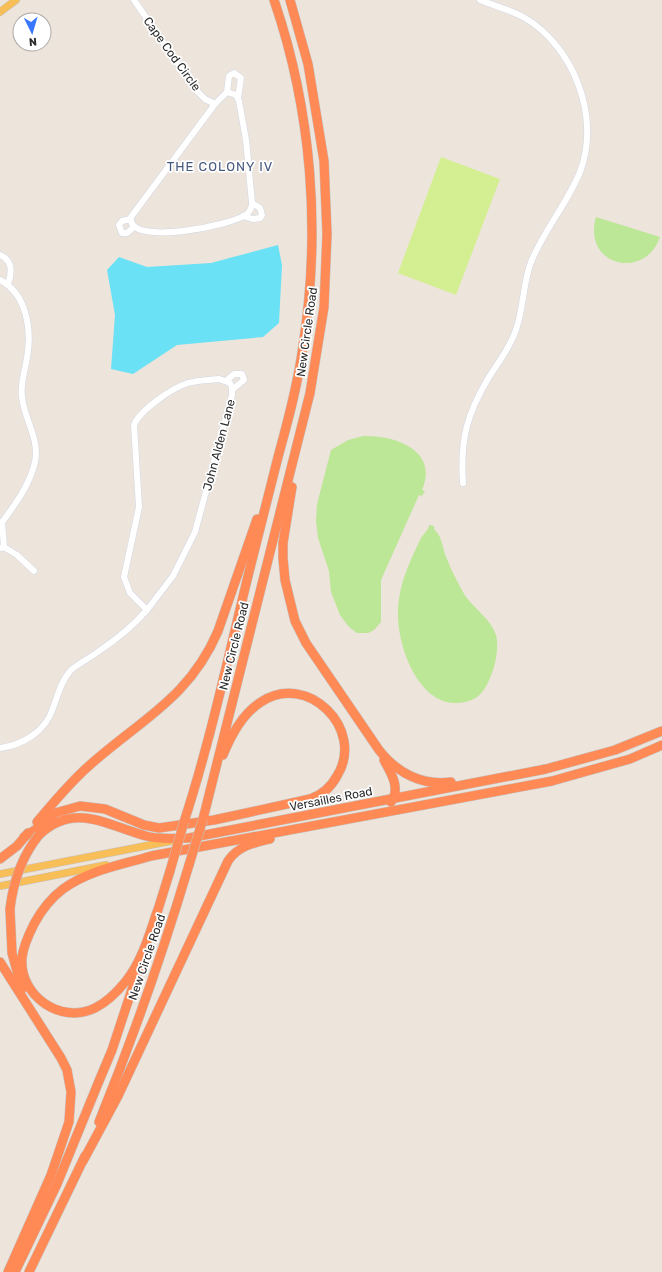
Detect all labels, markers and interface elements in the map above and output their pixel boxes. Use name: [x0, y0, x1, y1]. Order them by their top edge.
north arrow: [12, 12, 52, 52]
street label: Cape Cod Circle: [140, 14, 204, 94]
text: N: [28, 35, 37, 48]
district label: THE COLONY IV: [167, 159, 273, 174]
street label: New Circle Road: [294, 286, 320, 378]
street label: John Alden Lane: [200, 397, 238, 492]
street label: New Circle Road: [216, 601, 252, 691]
street label: Versailles Road: [288, 784, 374, 814]
street label: New Circle Road: [126, 912, 168, 1002]

